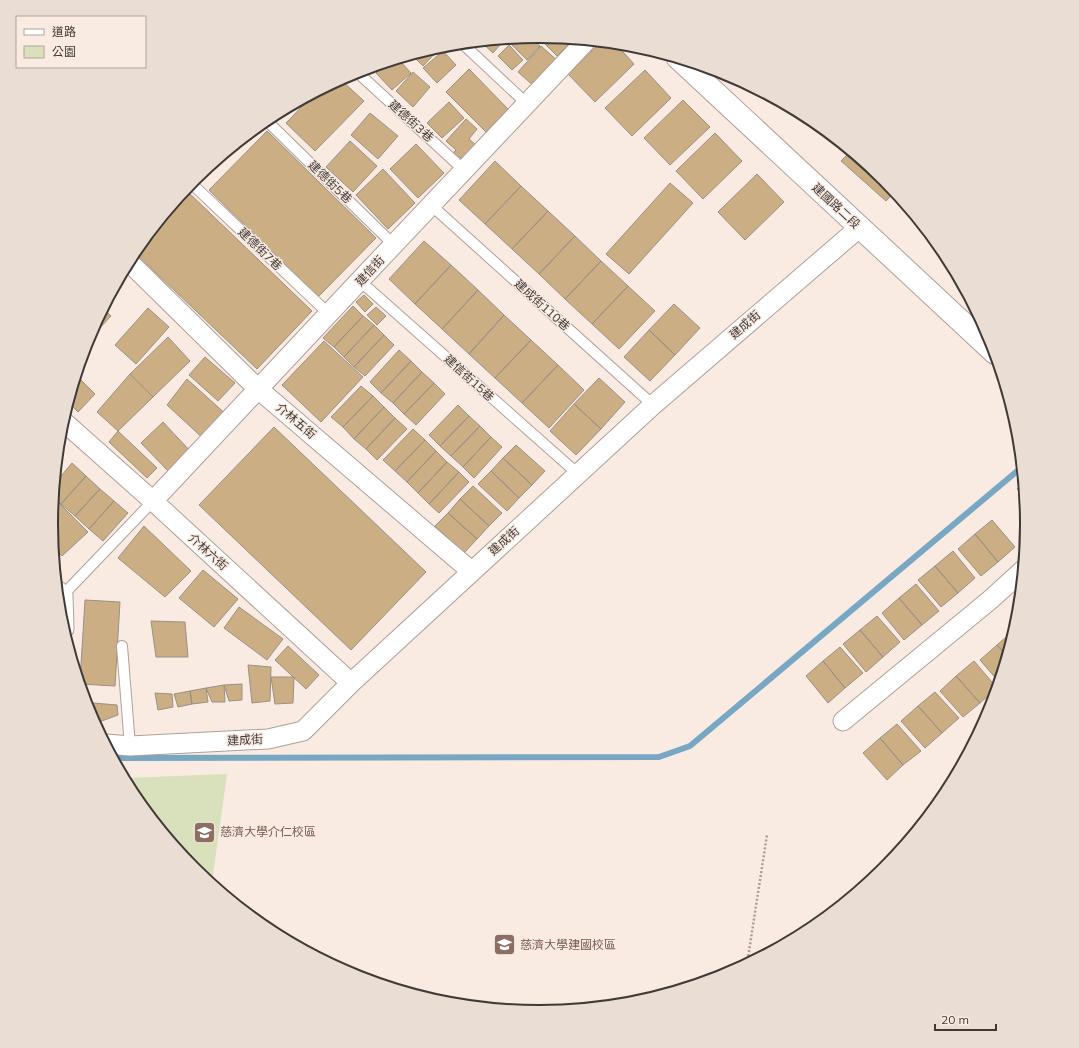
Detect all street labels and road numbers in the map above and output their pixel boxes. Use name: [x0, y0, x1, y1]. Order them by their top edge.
street label: 建德街3巷: [386, 97, 437, 145]
street label: 建德街5巷: [305, 157, 355, 206]
street label: 建國路二段: [809, 180, 863, 232]
street label: 建德街7巷: [235, 224, 285, 273]
street label: 建信街: [352, 252, 387, 289]
street label: 建成街110巷: [511, 276, 573, 333]
street label: 建成街: [726, 307, 763, 342]
street label: 建信街15巷: [441, 351, 498, 404]
street label: 介林五街: [273, 399, 320, 442]
street label: 建成街: [485, 523, 522, 558]
street label: 介林六街: [185, 530, 231, 573]
street label: 建成街: [227, 731, 263, 748]

